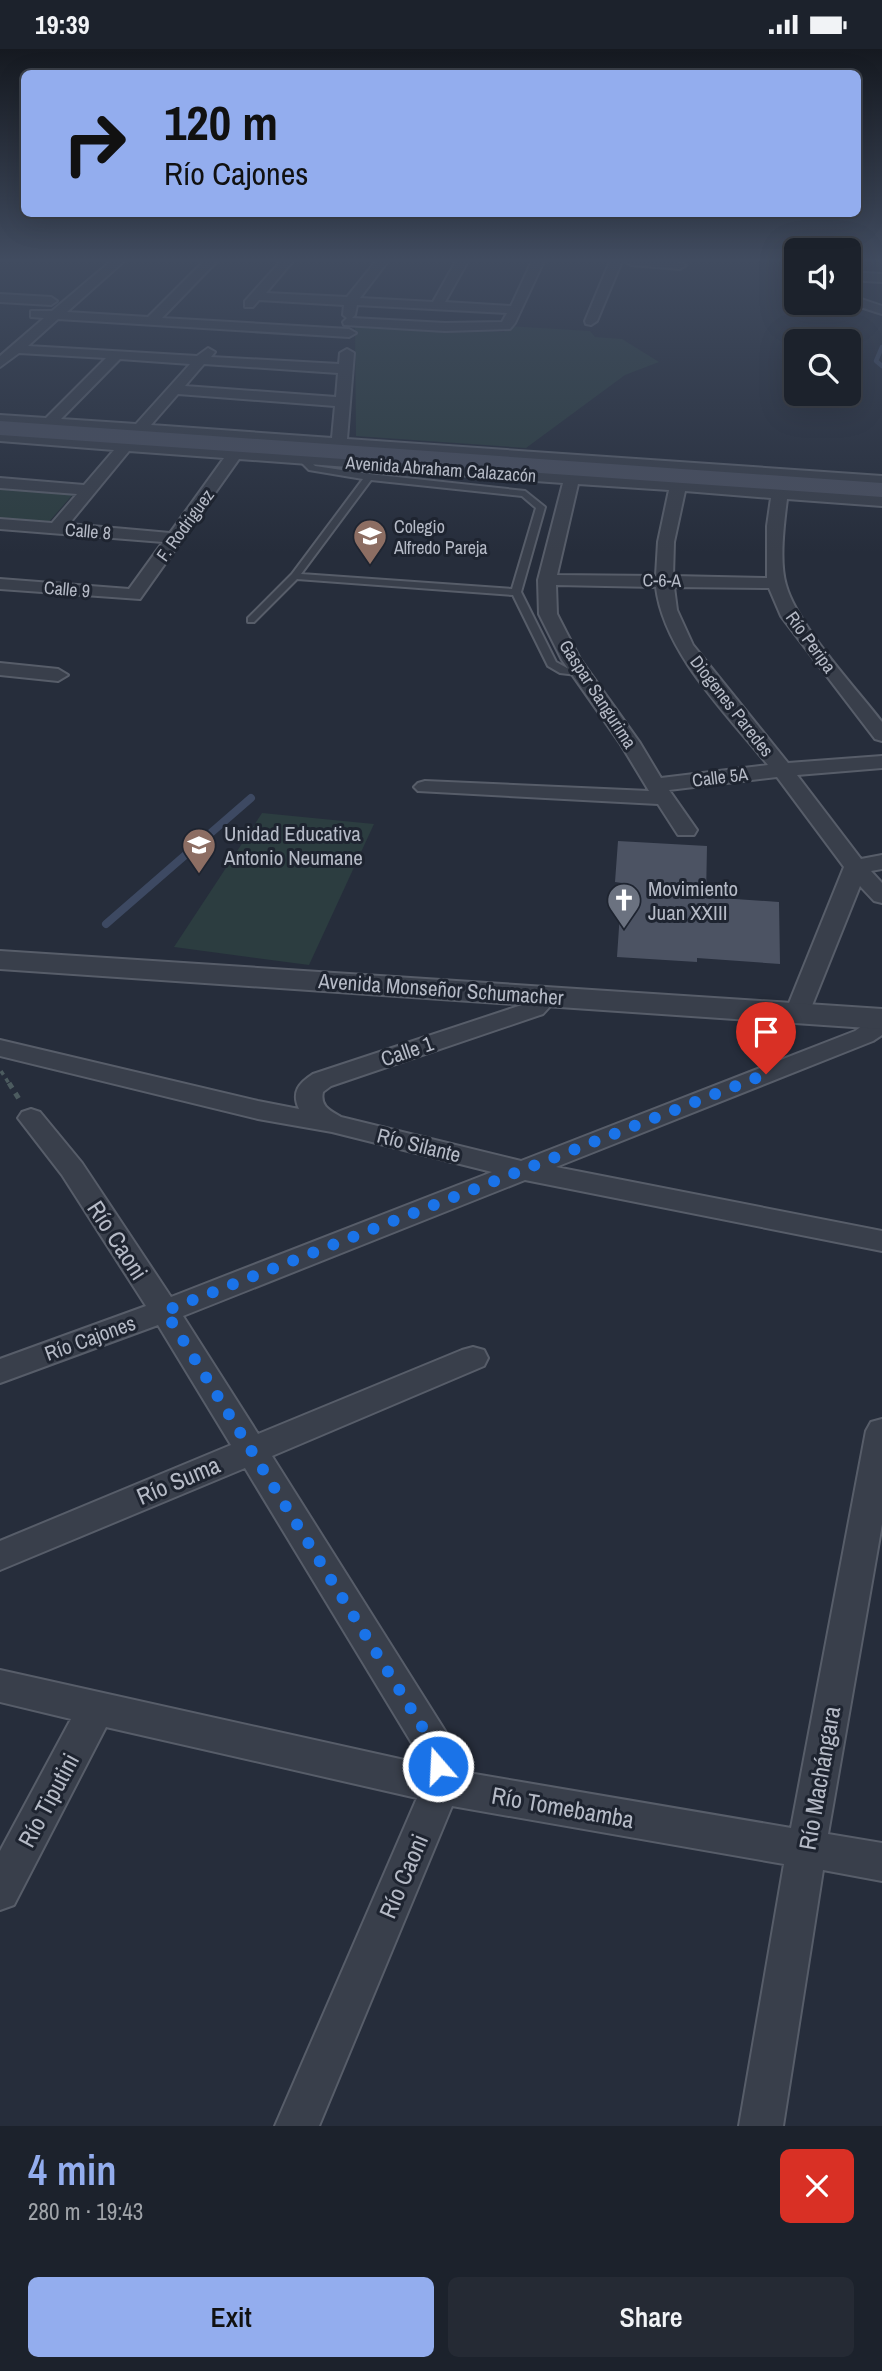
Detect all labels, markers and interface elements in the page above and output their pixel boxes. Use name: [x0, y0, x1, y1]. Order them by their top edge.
text: 19:39: [35, 7, 90, 42]
text: 120 m: [164, 89, 278, 155]
icon: right: [49, 98, 140, 189]
text: Río Cajones: [164, 152, 308, 195]
map controls: [784, 238, 861, 406]
button: sound: [784, 238, 861, 315]
button: search: [784, 329, 861, 406]
street label: Avenida Abraham Calazacón: [344, 450, 537, 488]
street label: F. Rodriguez: [150, 484, 220, 566]
place label: Colegio Alfredo Pareja: [393, 514, 488, 560]
street label: Calle 8: [64, 517, 112, 545]
school or university icon: Colegio Alfredo Pareja: [351, 517, 389, 566]
street label: C-6-A: [643, 567, 682, 593]
street label: Calle 9: [43, 575, 91, 603]
street label: Río Peripa: [780, 606, 842, 678]
street label: Gaspar Sangurima: [554, 635, 642, 753]
street label: Diogenes Paredes: [685, 650, 779, 762]
street label: Calle 5A: [691, 761, 749, 793]
place label: Unidad Educativa Antonio Neumane: [223, 819, 363, 872]
school or university icon: Unidad Educativa Antonio Neumane: [180, 826, 218, 875]
place label: Movimiento Juan XXIII: [648, 874, 738, 927]
church icon: Movimiento Juan XXIII: [605, 881, 643, 930]
street label: Avenida Monseñor Schumacher: [316, 966, 565, 1012]
pin: [736, 1002, 796, 1074]
icon: arrive: [747, 1013, 785, 1051]
street label: Calle 1: [377, 1028, 437, 1073]
street label: Río Silante: [374, 1121, 464, 1169]
street label: Río Caoni: [80, 1194, 156, 1286]
street label: Río Cajones: [41, 1308, 139, 1368]
street label: Río Suma: [131, 1448, 225, 1512]
street label: Río Machángara: [791, 1704, 847, 1852]
position arrow: [401, 1729, 475, 1803]
street label: Río Tiputini: [10, 1747, 86, 1853]
street label: Río Tomebamba: [489, 1779, 637, 1835]
street label: Río Caoni: [371, 1829, 435, 1923]
text: 4 min: [28, 2142, 117, 2198]
button: close: [780, 2149, 854, 2223]
text: 280 m · 19:43: [28, 2196, 143, 2227]
button: Exit: [28, 2277, 434, 2357]
button: Share: [448, 2277, 854, 2357]

